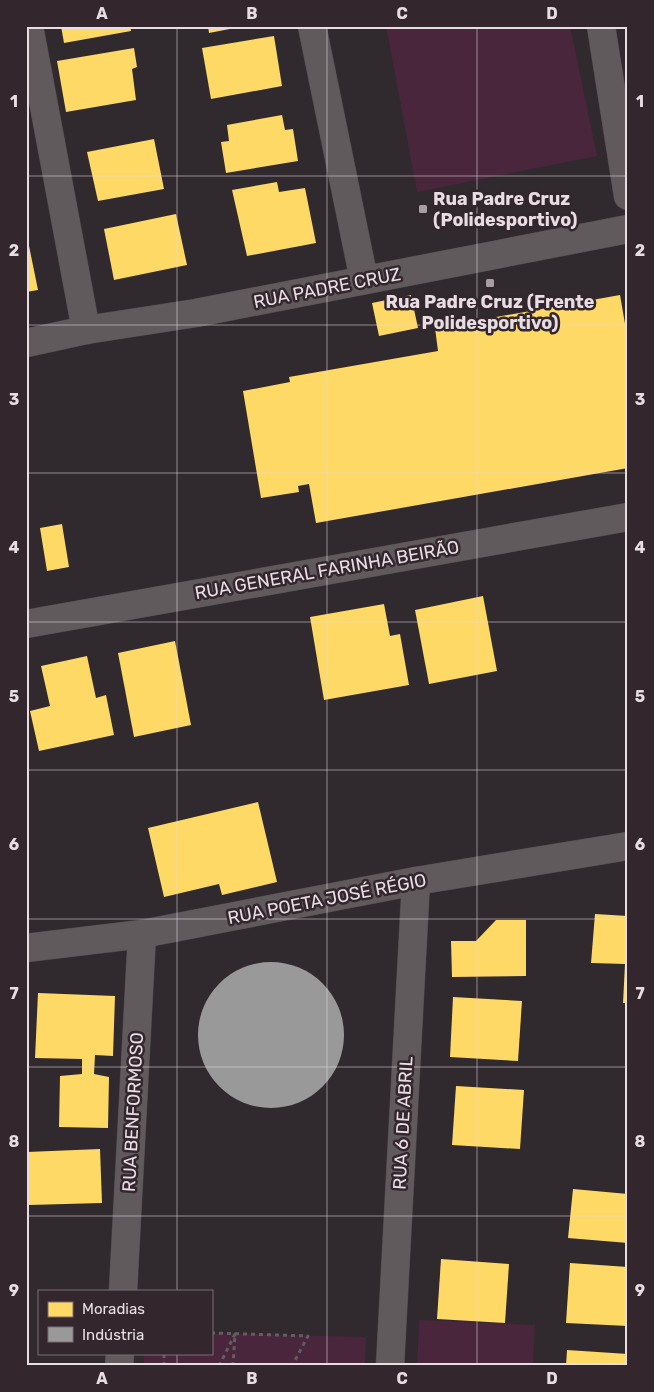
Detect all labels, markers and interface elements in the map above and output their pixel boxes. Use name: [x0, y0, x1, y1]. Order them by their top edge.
text: A: [96, 4, 108, 23]
text: B: [246, 4, 258, 23]
text: C: [396, 4, 408, 23]
text: D: [546, 4, 558, 23]
text: 1: [10, 92, 18, 111]
text: 1: [636, 92, 644, 111]
place label: Rua Padre Cruz (Polidesportivo): [433, 188, 577, 231]
marker: Rua Padre Cruz (Polidesportivo): [417, 203, 429, 215]
text: 2: [9, 241, 19, 260]
text: 2: [635, 241, 645, 260]
street label: RUA PADRE CRUZ: [251, 263, 403, 313]
marker: Rua Padre Cruz (Frente Polidesportivo): [484, 277, 496, 289]
place label: Rua Padre Cruz (Frente Polidesportivo): [386, 291, 595, 334]
text: 3: [9, 390, 19, 409]
text: 3: [635, 390, 645, 409]
street label: RUA GENERAL FARINHA BEIRÃO: [193, 536, 461, 604]
text: 4: [9, 538, 20, 557]
text: 4: [635, 538, 646, 557]
text: 5: [9, 687, 19, 706]
text: 5: [635, 687, 645, 706]
text: 6: [9, 835, 19, 854]
text: 6: [635, 835, 645, 854]
street label: RUA POETA JOSÉ RÉGIO: [226, 869, 428, 929]
text: 7: [9, 984, 19, 1003]
text: 7: [635, 984, 645, 1003]
street label: RUA BENFORMOSO: [118, 1032, 148, 1192]
street label: RUA 6 DE ABRIL: [389, 1056, 417, 1190]
text: 8: [9, 1132, 20, 1151]
text: 8: [635, 1132, 646, 1151]
text: 9: [9, 1281, 19, 1300]
text: 9: [635, 1281, 645, 1300]
legend: [38, 1290, 212, 1354]
text: Moradias: [82, 1300, 145, 1318]
text: Indústria: [82, 1326, 144, 1344]
text: A: [96, 1369, 108, 1388]
text: B: [246, 1369, 258, 1388]
text: C: [396, 1369, 408, 1388]
text: D: [546, 1369, 558, 1388]

